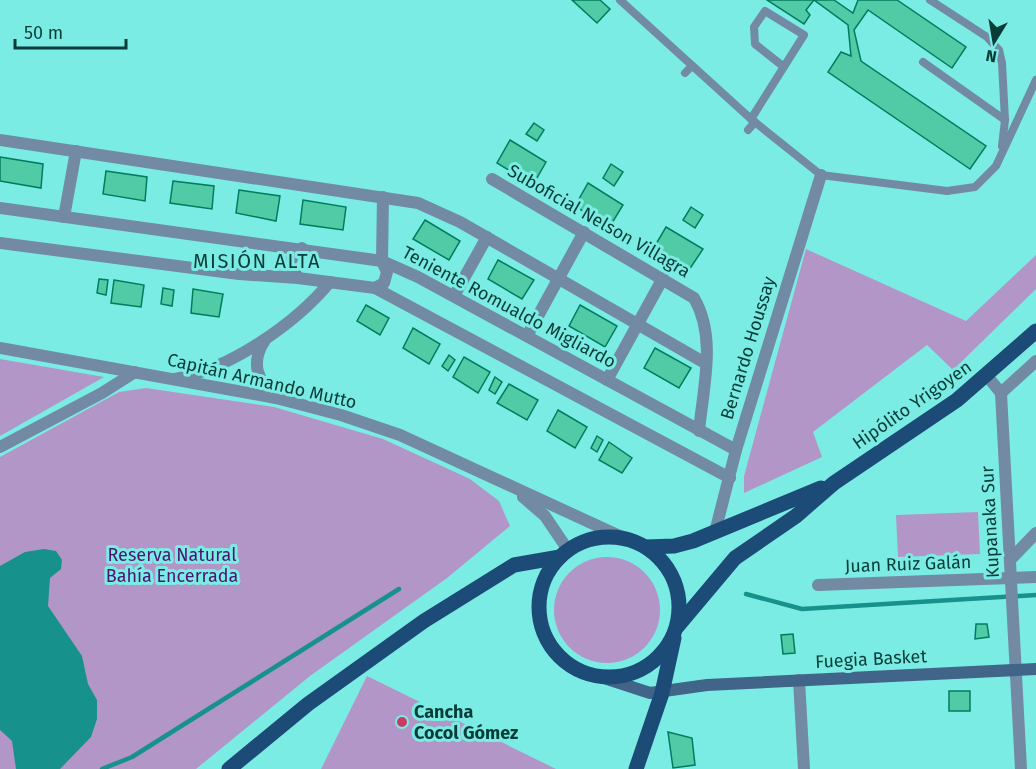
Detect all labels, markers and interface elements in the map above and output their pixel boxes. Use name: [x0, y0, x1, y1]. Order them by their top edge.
scale bar: [15, 12, 126, 50]
north arrow: [964, 12, 1024, 72]
text: 50 m: [24, 22, 63, 44]
text: N: [984, 46, 998, 67]
street label: Suboficial Nelson Villagra: [504, 160, 694, 282]
street label: Teniente Romualdo Migliardo: [398, 241, 620, 373]
district label: MISIÓN ALTA: [193, 249, 321, 273]
street label: Bernardo Houssay: [716, 274, 780, 422]
street label: Capitán Armando Mutto: [165, 348, 359, 414]
street label: Hipólito Yrigoyen: [848, 356, 976, 454]
street label: Kupanaka Sur: [976, 465, 1004, 579]
park label: Reserva Natural Bahía Encerrada: [106, 544, 238, 587]
street label: Juan Ruiz Galán: [844, 551, 972, 577]
street label: Fuegia Basket: [815, 645, 928, 673]
place label: Cancha Cocol Gómez: [414, 701, 518, 744]
marker: Cancha Cocol Gómez: [395, 715, 409, 729]

